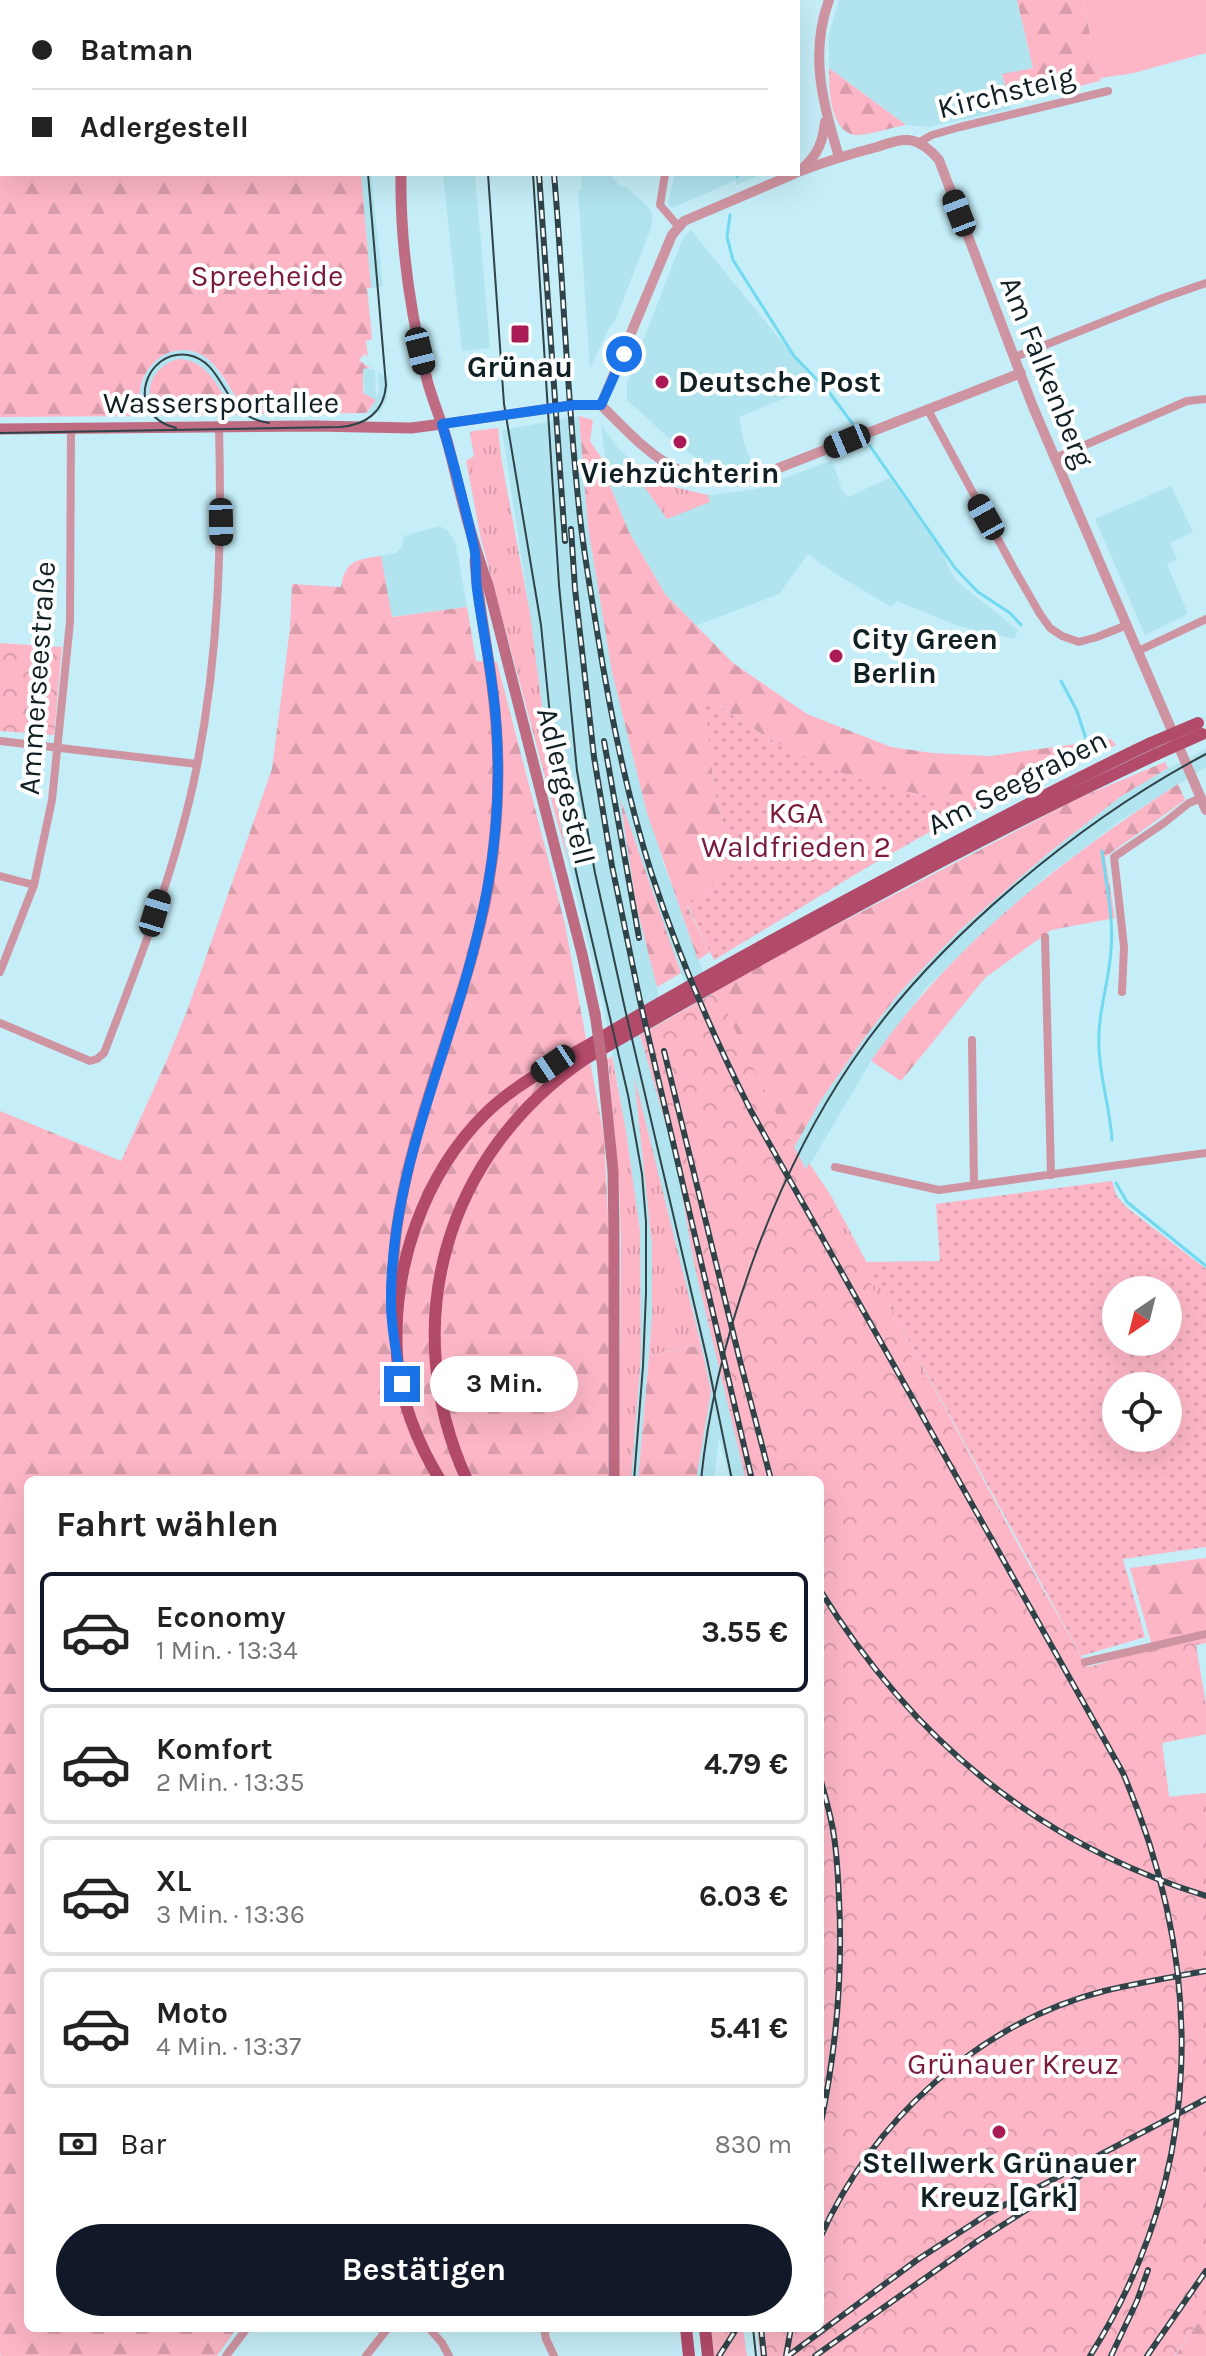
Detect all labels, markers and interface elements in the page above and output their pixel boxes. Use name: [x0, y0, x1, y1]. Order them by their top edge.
text: Batman: [80, 32, 194, 68]
street label: Kirchsteig: [934, 58, 1078, 126]
text: Adlergestell: [80, 109, 249, 145]
car: [939, 186, 979, 240]
park label: Spreeheide: [191, 258, 343, 294]
street label: Am Falkenberg: [992, 271, 1102, 473]
marker: Grünau: [509, 323, 531, 345]
car: [403, 325, 437, 377]
route start: [606, 336, 642, 372]
place label: Grünau: [467, 349, 573, 385]
place label: Deutsche Post: [678, 364, 881, 400]
marker: Deutsche Post: [653, 373, 671, 391]
street label: Wassersportallee: [103, 385, 339, 421]
car: [820, 421, 874, 461]
marker: Viehzüchterin: [671, 433, 689, 451]
place label: Viehzüchterin: [581, 455, 779, 491]
car: [964, 490, 1008, 544]
car: [209, 498, 233, 546]
street label: Ammerseestraße: [11, 560, 63, 796]
place label: City Green Berlin: [852, 621, 998, 691]
marker: City Green Berlin: [827, 647, 845, 665]
street label: Adlergestell: [529, 704, 603, 868]
street label: Am Seegraben: [921, 721, 1113, 843]
park label: KGA Waldfrieden 2: [701, 795, 891, 865]
car: [137, 887, 173, 939]
car: [526, 1041, 580, 1087]
north arrow: [1102, 1276, 1182, 1356]
map controls: [1102, 1276, 1182, 1452]
callout: 3 Min.: [430, 1356, 578, 1412]
route end: [384, 1366, 420, 1402]
text: 3 Min.: [466, 1368, 542, 1399]
button: locate: [1102, 1372, 1182, 1452]
text: Fahrt wählen: [56, 1503, 279, 1545]
icon: car: [60, 1596, 132, 1668]
text: Economy: [156, 1599, 286, 1635]
text: 3.55 €: [701, 1614, 788, 1650]
text: 1 Min. · 13:34: [156, 1635, 298, 1666]
icon: car: [60, 1728, 132, 1800]
text: Komfort: [156, 1731, 273, 1767]
text: 4.79 €: [704, 1746, 788, 1782]
text: 2 Min. · 13:35: [156, 1767, 304, 1798]
icon: car: [60, 1860, 132, 1932]
text: XL: [156, 1863, 191, 1899]
text: 6.03 €: [699, 1878, 788, 1914]
text: 3 Min. · 13:36: [156, 1899, 305, 1930]
icon: car: [60, 1992, 132, 2064]
text: Moto: [156, 1995, 228, 2031]
text: 5.41 €: [709, 2010, 788, 2046]
text: 4 Min. · 13:37: [156, 2031, 301, 2062]
park label: Grünauer Kreuz: [907, 2046, 1119, 2082]
icon: cash: [56, 2122, 100, 2166]
marker: Stellwerk Grünauer Kreuz [Grk]: [990, 2123, 1008, 2141]
text: Bar: [120, 2126, 166, 2162]
text: 830 m: [715, 2129, 792, 2160]
place label: Stellwerk Grünauer Kreuz [Grk]: [862, 2145, 1136, 2215]
button: Bestätigen: [56, 2224, 792, 2316]

